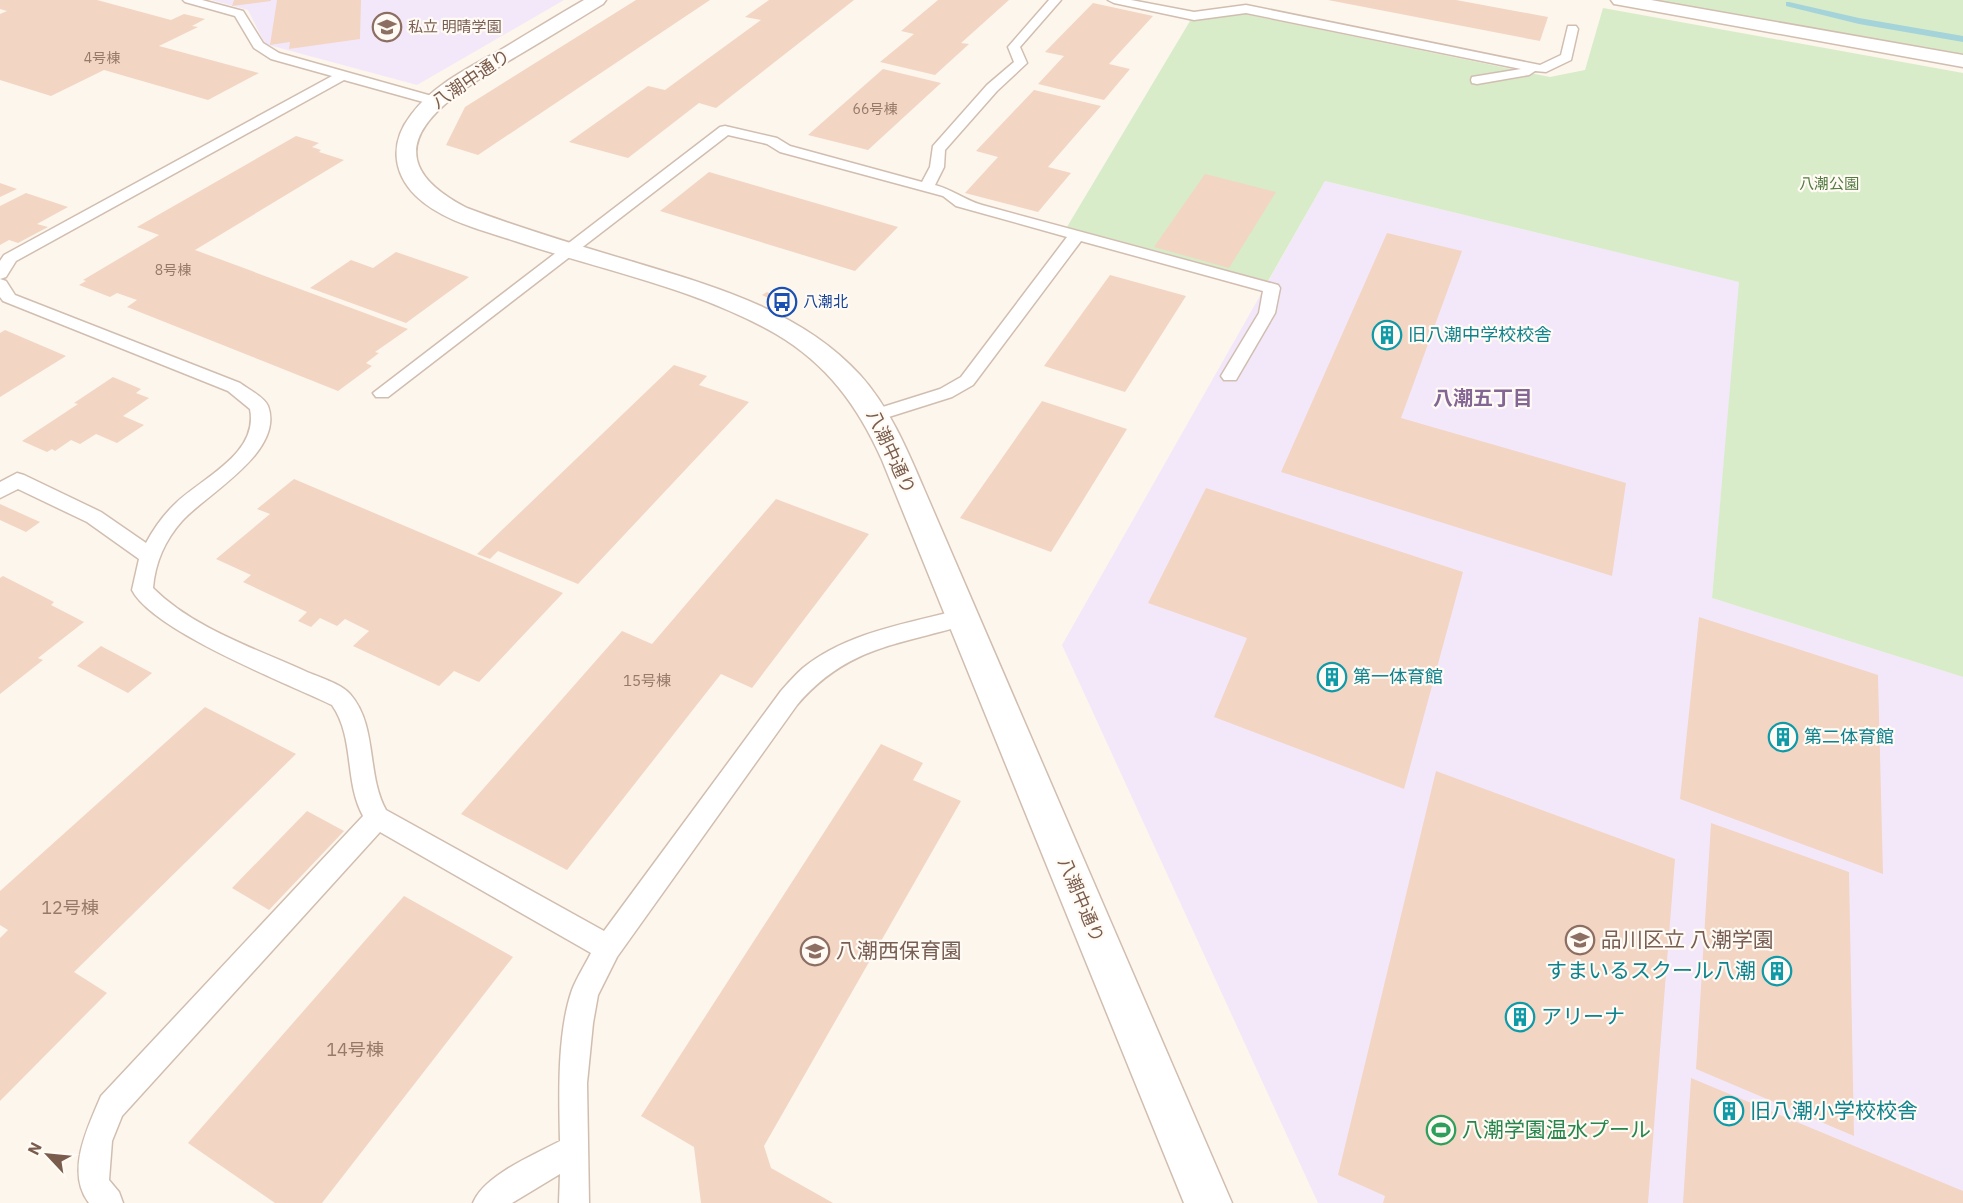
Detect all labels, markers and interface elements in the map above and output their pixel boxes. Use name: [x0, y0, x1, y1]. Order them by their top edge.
school or university icon: 私立 明晴学園: [371, 11, 403, 43]
place label: 私立 明晴学園: [408, 17, 502, 36]
street label: 八潮中通り: [427, 44, 514, 113]
house number: 4号棟: [84, 49, 120, 67]
house number: 66号棟: [853, 100, 897, 118]
park label: 八潮公園: [1799, 174, 1859, 193]
house number: 8号棟: [155, 261, 191, 279]
bus stop icon: 八潮北: [766, 286, 798, 318]
place label: 八潮北: [803, 292, 848, 311]
building icon: 旧八潮中学校校舎: [1371, 319, 1403, 351]
place label: 旧八潮中学校校舎: [1408, 323, 1552, 346]
district label: 八潮五丁目: [1433, 384, 1533, 411]
street label: 八潮中通り: [862, 406, 921, 497]
building icon: 第一体育館: [1316, 661, 1348, 693]
place label: 第一体育館: [1353, 665, 1443, 688]
house number: 15号棟: [623, 671, 671, 690]
building icon: 第二体育館: [1767, 721, 1799, 753]
place label: 第二体育館: [1804, 725, 1894, 748]
street label: 八潮中通り: [1053, 854, 1110, 946]
house number: 12号棟: [41, 896, 99, 919]
school or university icon: 品川区立 八潮学園: [1564, 924, 1596, 956]
place label: 品川区立 八潮学園: [1601, 925, 1774, 953]
school or university icon: 八潮西保育園: [799, 935, 831, 967]
place label: 八潮西保育園: [836, 936, 962, 964]
building icon: すまいるスクール八潮: [1761, 955, 1793, 987]
place label: すまいるスクール八潮: [1546, 956, 1756, 984]
building icon: アリーナ: [1504, 1001, 1536, 1033]
place label: アリーナ: [1541, 1002, 1625, 1030]
house number: 14号棟: [326, 1038, 384, 1061]
building icon: 旧八潮小学校校舎: [1713, 1095, 1745, 1127]
place label: 旧八潮小学校校舎: [1750, 1096, 1918, 1124]
sports icon: 八潮学園温水プール: [1425, 1114, 1457, 1146]
place label: 八潮学園温水プール: [1462, 1115, 1651, 1143]
north arrow: [18, 1125, 78, 1185]
text: N: [23, 1139, 46, 1158]

